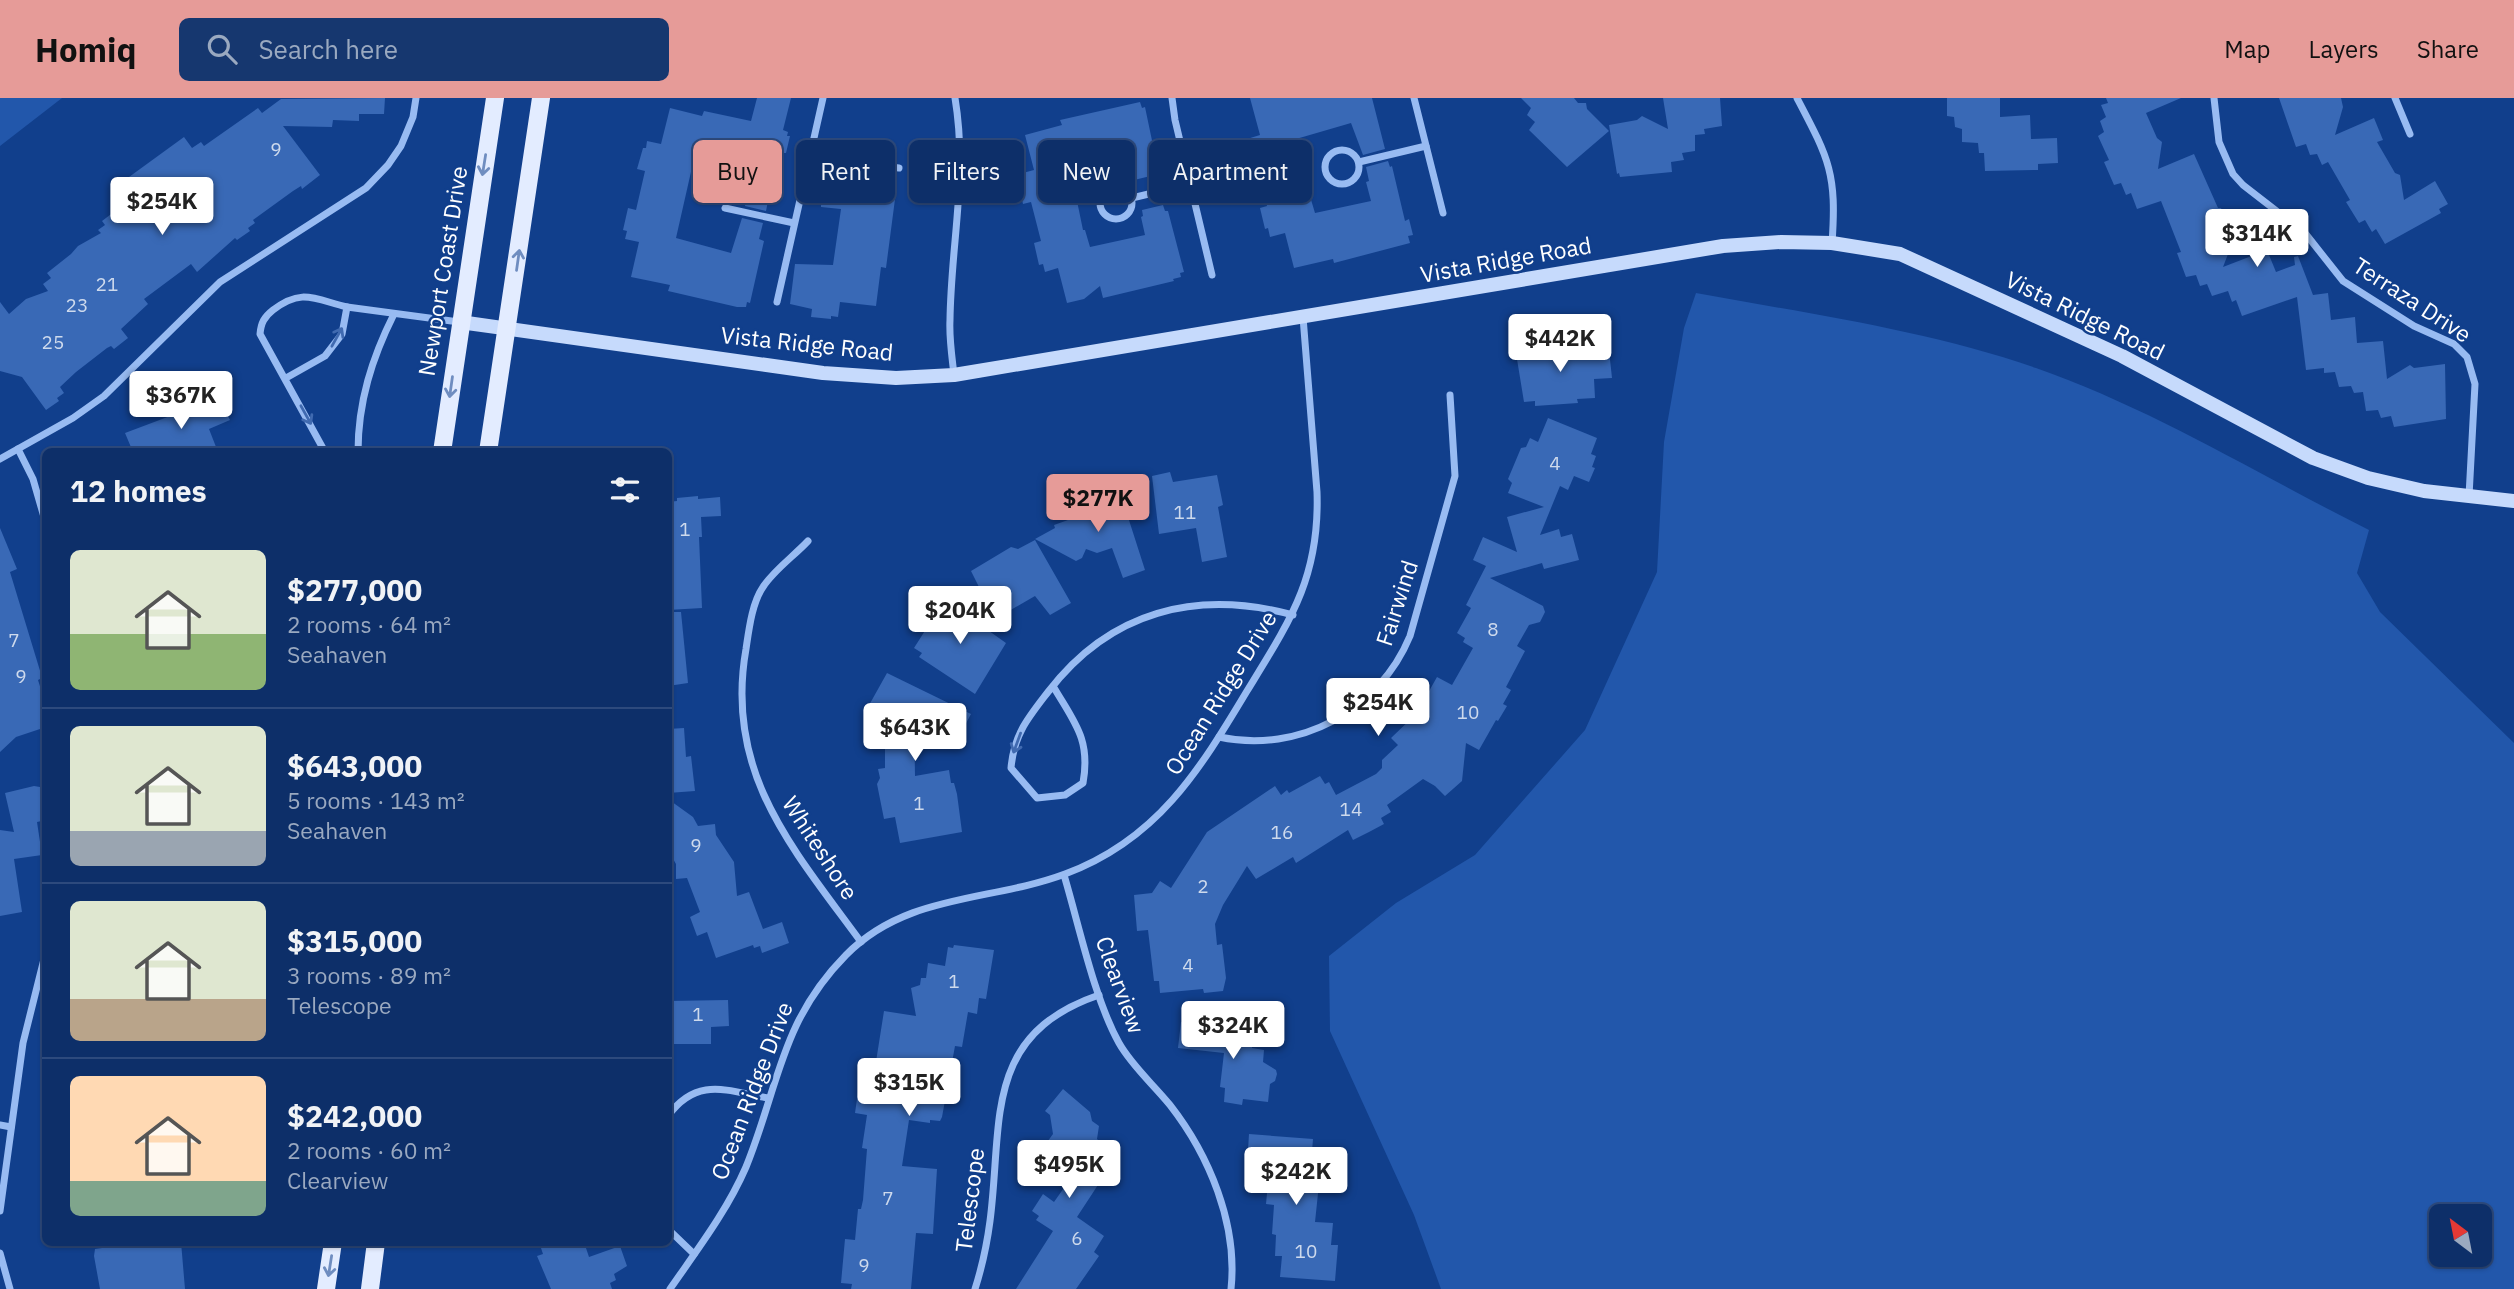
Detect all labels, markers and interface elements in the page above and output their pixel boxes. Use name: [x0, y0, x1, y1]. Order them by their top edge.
search box: [179, 18, 669, 81]
text: Homiq: [35, 28, 137, 71]
icon: search: [203, 30, 241, 68]
text: Search here: [259, 32, 398, 66]
text: Map: [2224, 33, 2271, 65]
text: Layers: [2309, 33, 2379, 65]
text: Share: [2417, 33, 2479, 65]
house number: 9: [270, 137, 282, 161]
chip: Buy: [693, 140, 782, 203]
chip: Rent: [796, 140, 895, 203]
chip: Filters: [909, 140, 1024, 203]
chip: New: [1038, 140, 1135, 203]
chip: Apartment: [1149, 140, 1312, 203]
one-way arrow: [477, 154, 490, 176]
street label: Newport Coast Drive: [411, 164, 473, 378]
pin: $254K: [113, 178, 211, 237]
text: $254K: [126, 185, 198, 215]
pin: $314K: [2208, 209, 2306, 269]
text: $314K: [2221, 217, 2293, 247]
street label: Vista Ridge Road: [1418, 229, 1594, 289]
one-way arrow: [511, 249, 524, 272]
street label: Terraza Drive: [2348, 250, 2477, 349]
street label: Vista Ridge Road: [2001, 264, 2170, 367]
house number: 21: [96, 272, 118, 296]
house number: 23: [66, 293, 88, 317]
pin: $442K: [1511, 314, 1609, 374]
street label: Vista Ridge Road: [719, 319, 895, 367]
text: $442K: [1524, 322, 1596, 352]
one-way arrow: [331, 328, 345, 348]
house number: 25: [42, 330, 64, 354]
pin: $367K: [132, 372, 230, 431]
one-way arrow: [444, 375, 457, 398]
text: $367K: [145, 379, 217, 409]
one-way arrow: [299, 404, 313, 424]
house number: 4: [1549, 451, 1561, 475]
text: 12 homes: [70, 471, 207, 510]
icon: filters: [606, 471, 644, 509]
pin: $277K: [1049, 474, 1147, 534]
text: $277K: [1062, 482, 1134, 512]
house number: 11: [1174, 500, 1196, 524]
house number: 1: [679, 517, 691, 541]
street label: Fairwind: [1368, 556, 1424, 649]
text: $277,000: [287, 570, 422, 609]
icon: home: [126, 578, 210, 662]
pin: $204K: [911, 587, 1009, 646]
text: $204K: [924, 594, 996, 624]
street label: Ocean Ridge Drive: [1158, 605, 1283, 780]
text: 2 rooms · 64 m²: [287, 609, 451, 639]
house number: 8: [1487, 617, 1499, 641]
house number: 7: [8, 628, 20, 652]
text: Seahaven: [287, 639, 387, 669]
house number: 9: [15, 664, 27, 688]
pin: $254K: [1329, 678, 1427, 738]
text: $254K: [1342, 686, 1414, 716]
house number: 10: [1457, 700, 1479, 724]
pin: $643K: [866, 704, 964, 763]
text: $643K: [879, 711, 951, 741]
one-way arrow: [1010, 732, 1022, 753]
text: $643,000: [287, 746, 422, 785]
icon: home: [126, 754, 210, 838]
text: 5 rooms · 143 m²: [287, 785, 465, 815]
street label: Whiteshore: [776, 790, 866, 905]
house number: 1: [913, 791, 925, 815]
house number: 14: [1340, 797, 1362, 821]
text: Seahaven: [287, 815, 387, 845]
house number: 16: [1271, 820, 1293, 844]
house number: 9: [690, 833, 702, 857]
house number: 2: [1197, 874, 1209, 898]
text: $315,000: [287, 921, 422, 960]
icon: home: [126, 929, 210, 1013]
street label: Clearview: [1090, 932, 1152, 1037]
house number: 4: [1182, 953, 1194, 977]
text: 3 rooms · 89 m²: [287, 960, 451, 990]
house number: 1: [948, 969, 960, 993]
text: Telescope: [287, 990, 392, 1020]
street label: Ocean Ridge Drive: [703, 997, 799, 1184]
house number: 1: [692, 1002, 704, 1026]
pin: $324K: [1184, 1002, 1282, 1061]
text: $324K: [1197, 1009, 1269, 1039]
pin: $315K: [860, 1058, 958, 1118]
text: $315K: [873, 1066, 945, 1096]
text: $242,000: [287, 1096, 422, 1135]
icon: home: [126, 1104, 210, 1188]
text: 2 rooms · 60 m²: [287, 1135, 451, 1165]
pin: $495K: [1020, 1140, 1118, 1200]
street label: Telescope: [948, 1146, 990, 1254]
text: $495K: [1033, 1148, 1105, 1178]
pin: $242K: [1247, 1148, 1345, 1207]
text: $242K: [1260, 1155, 1332, 1185]
text: Clearview: [287, 1165, 388, 1195]
house number: 7: [882, 1186, 894, 1210]
north arrow: [2429, 1204, 2492, 1267]
map controls: [2429, 1204, 2492, 1267]
house number: 6: [1071, 1226, 1083, 1250]
house number: 10: [1295, 1239, 1317, 1263]
house number: 9: [858, 1253, 870, 1277]
one-way arrow: [323, 1254, 336, 1277]

